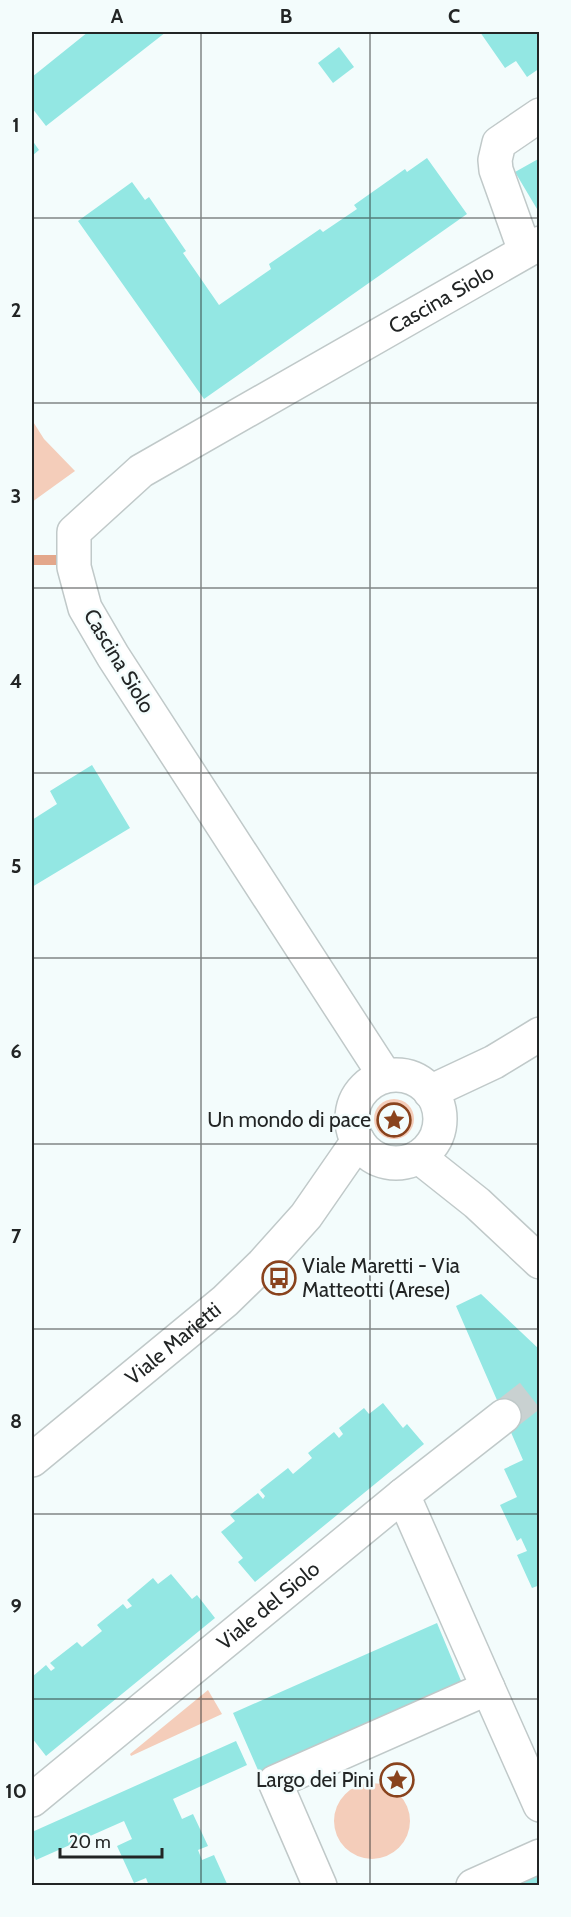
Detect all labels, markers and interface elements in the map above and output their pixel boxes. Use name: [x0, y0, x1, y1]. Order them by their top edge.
text: A: [111, 4, 124, 28]
text: B: [280, 4, 292, 28]
text: C: [448, 4, 460, 28]
text: 1: [12, 113, 20, 137]
street label: Cascina Siolo: [384, 259, 498, 339]
text: 2: [11, 298, 21, 322]
text: 3: [11, 484, 21, 508]
street label: Cascina Siolo: [79, 604, 160, 717]
text: 4: [10, 669, 22, 693]
text: 5: [11, 854, 21, 878]
text: 6: [10, 1039, 22, 1063]
place icon: Un mondo di pace: [376, 1102, 412, 1138]
place label: Un mondo di pace: [207, 1107, 371, 1132]
text: 7: [11, 1224, 22, 1248]
place label: Viale Maretti - Via Matteotti (Arese): [302, 1253, 460, 1302]
bus stop icon: Viale Maretti - Via Matteotti (Arese): [261, 1260, 297, 1296]
street label: Viale Marietti: [120, 1297, 226, 1390]
text: 8: [10, 1409, 22, 1433]
street label: Viale del Siolo: [212, 1556, 324, 1655]
text: 9: [10, 1594, 22, 1618]
place icon: Largo dei Pini: [379, 1762, 415, 1798]
place label: Largo dei Pini: [256, 1767, 374, 1792]
text: 10: [5, 1779, 27, 1803]
scale bar: [60, 1821, 162, 1859]
text: 20 m: [69, 1831, 111, 1853]

